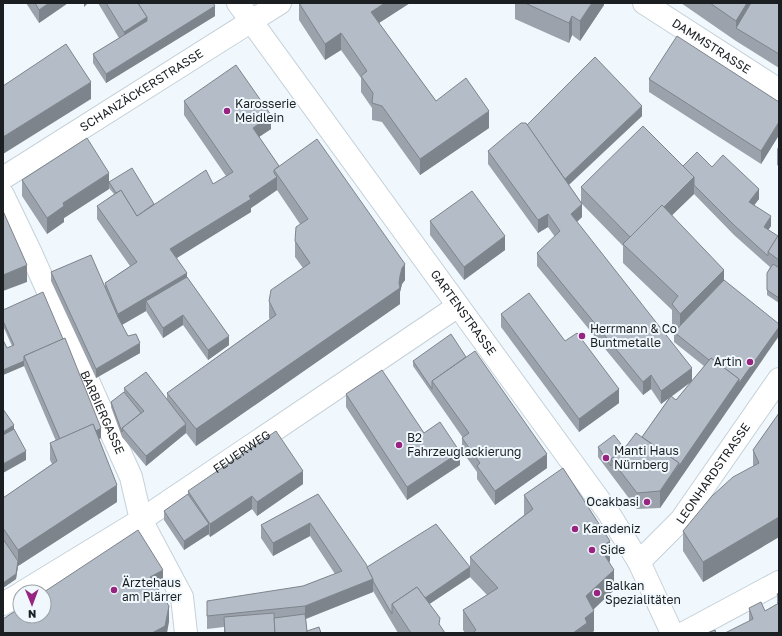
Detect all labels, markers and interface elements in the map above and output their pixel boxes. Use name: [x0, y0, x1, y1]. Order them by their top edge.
street label: DAMMSTRASSE: [669, 15, 754, 77]
street label: SCHANZÄCKERSTRASSE: [77, 45, 206, 134]
place label: Karosserie Meidlein: [235, 96, 296, 125]
marker: Karosserie Meidlein: [222, 106, 232, 116]
street label: GARTENSTRASSE: [428, 267, 500, 358]
place label: Herrmann & Co Buntmetalle: [590, 321, 677, 350]
marker: Herrmann & Co Buntmetalle: [577, 331, 587, 341]
place label: Artin: [714, 354, 742, 369]
marker: Artin: [745, 357, 755, 367]
street label: BARBIERGASSE: [77, 368, 128, 456]
street label: LEONHARDSTRASSE: [673, 420, 753, 527]
street label: FEUERWEG: [210, 427, 273, 476]
place label: B2 Fahrzeuglackierung: [407, 430, 521, 459]
marker: B2 Fahrzeuglackierung: [394, 440, 404, 450]
place label: Manti Haus Nürnberg: [614, 443, 679, 472]
marker: Manti Haus Nürnberg: [601, 453, 611, 463]
place label: Ocakbasi: [586, 494, 639, 509]
marker: Ocakbasi: [642, 497, 652, 507]
place label: Karadeniz: [583, 521, 640, 536]
marker: Karadeniz: [570, 524, 580, 534]
place label: Side: [600, 542, 625, 557]
marker: Side: [587, 545, 597, 555]
place label: Ärztehaus am Plärrer: [122, 575, 182, 604]
place label: Balkan Spezialitäten: [605, 578, 681, 607]
north arrow: [12, 584, 52, 624]
marker: Ärztehaus am Plärrer: [109, 585, 119, 595]
marker: Balkan Spezialitäten: [592, 588, 602, 598]
text: N: [28, 608, 36, 621]

